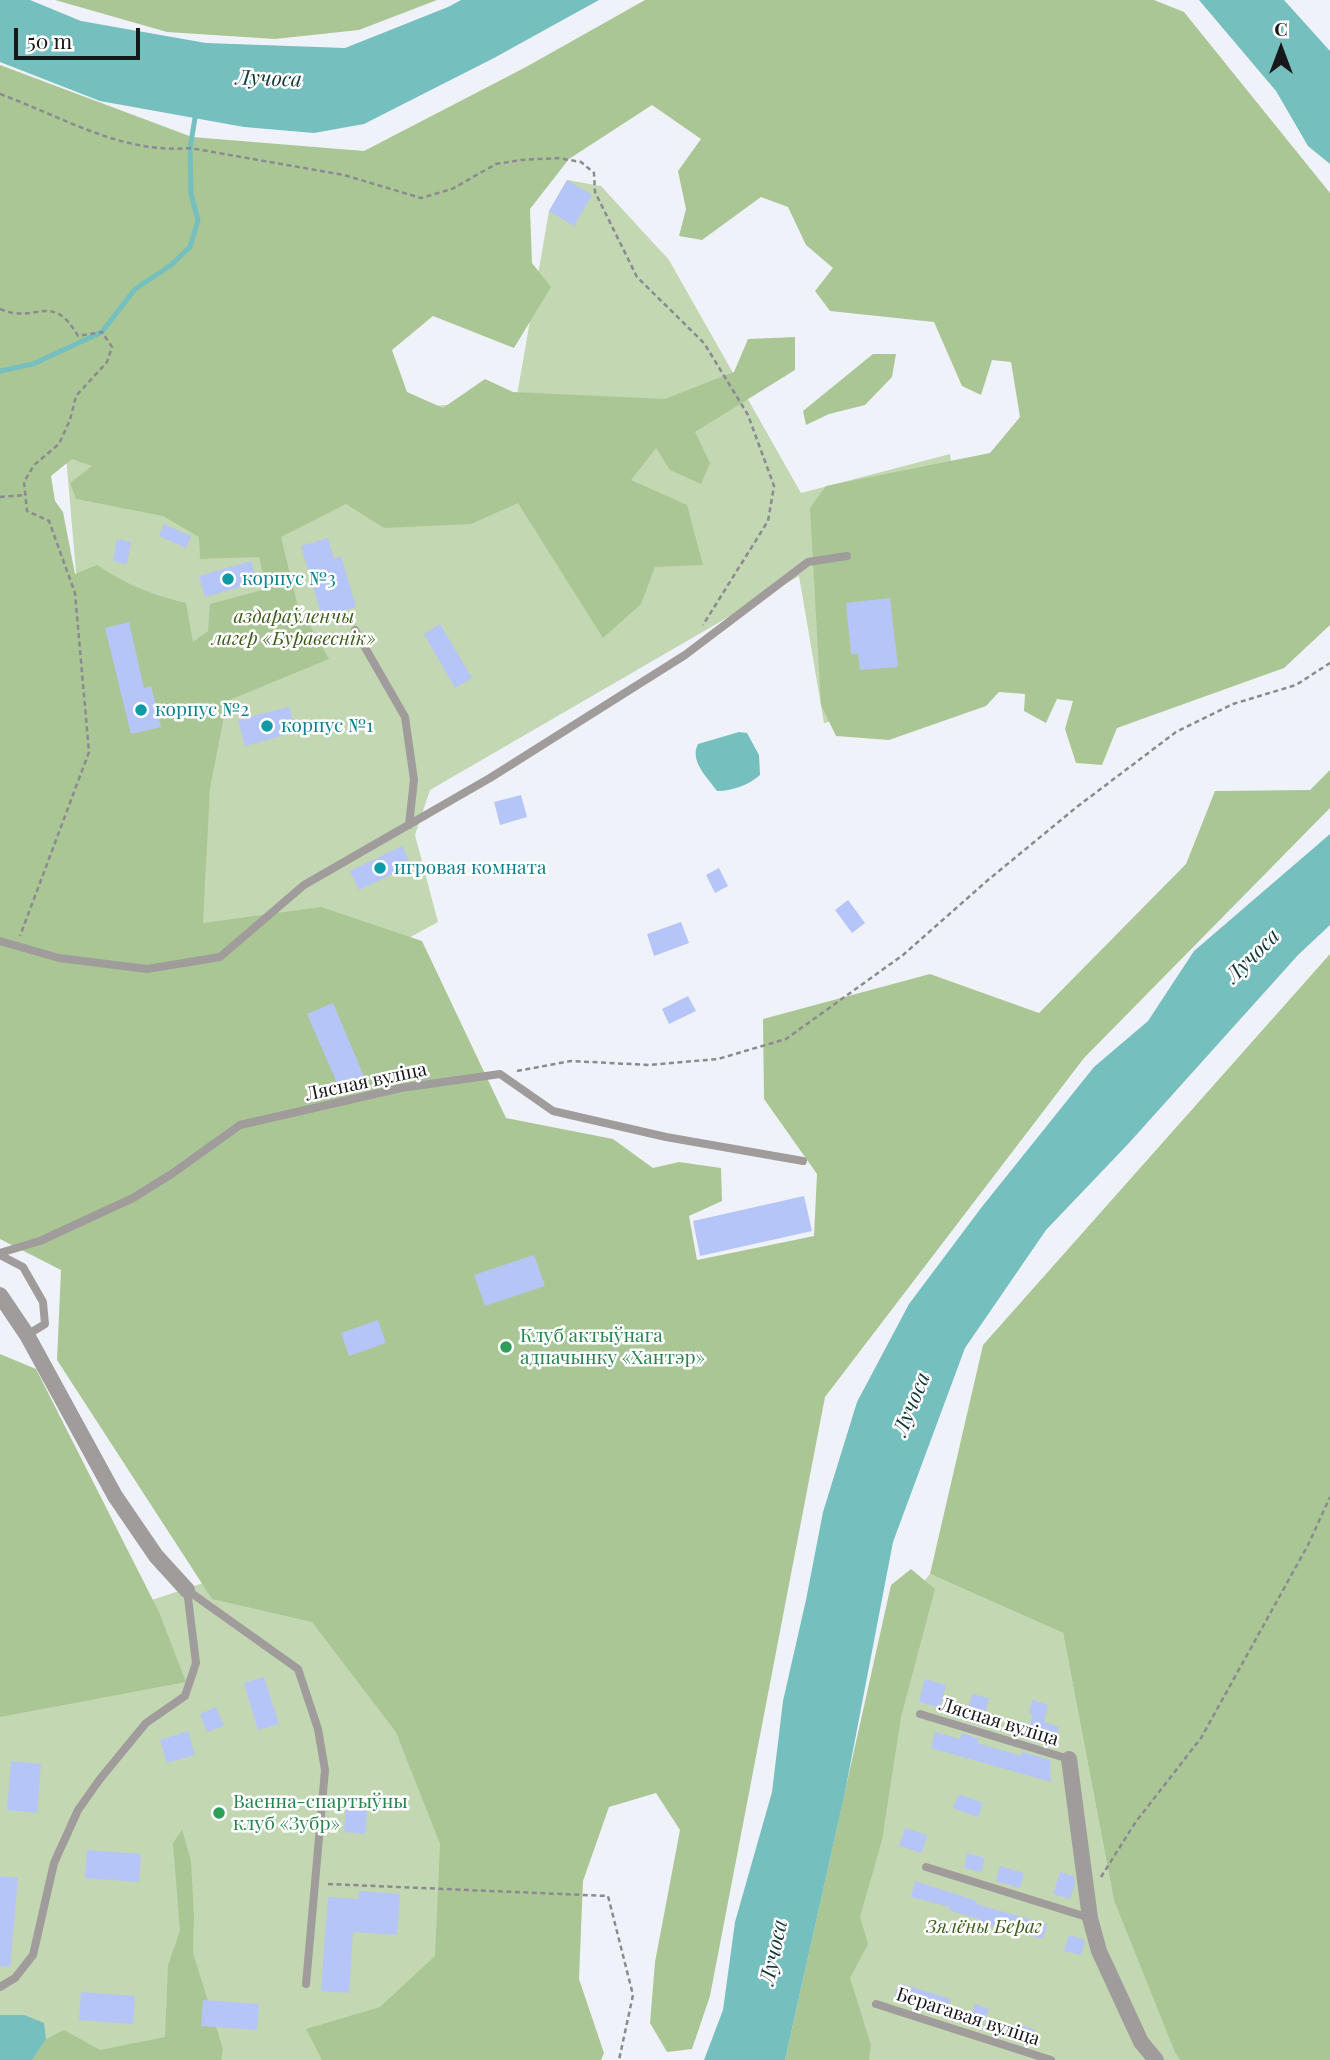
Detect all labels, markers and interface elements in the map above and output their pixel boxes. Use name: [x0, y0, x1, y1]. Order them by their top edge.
scale bar: [18, 14, 144, 58]
north arrow: [1246, 14, 1316, 84]
text: С: [1274, 15, 1288, 41]
text: 50 m: [27, 26, 72, 54]
water label: Лучоса: [236, 65, 302, 93]
place label: корпус №3: [242, 568, 336, 590]
marker: корпус №3: [220, 571, 236, 587]
park label: аздараўленчы лагер «Буравеснік»: [212, 606, 376, 650]
place label: корпус №2: [155, 699, 249, 721]
marker: корпус №2: [133, 702, 149, 718]
place label: корпус №1: [281, 715, 373, 737]
marker: корпус №1: [259, 718, 275, 734]
place label: игровая комната: [394, 857, 546, 879]
marker: игровая комната: [372, 860, 388, 876]
water label: Лучоса: [1221, 924, 1285, 988]
street label: Лясная вуліца: [303, 1058, 429, 1106]
place label: Клуб актыўнага адпачынку «Хантэр»: [520, 1325, 705, 1369]
marker: Клуб актыўнага адпачынку «Хантэр»: [498, 1339, 514, 1355]
water label: Лучоса: [888, 1369, 936, 1439]
street label: Лясная вуліца: [937, 1693, 1061, 1751]
place label: Ваенна-спартыўны клуб «Зубр»: [233, 1791, 408, 1835]
marker: Ваенна-спартыўны клуб «Зубр»: [211, 1805, 227, 1821]
park label: Зялёны Бераг: [926, 1916, 1042, 1938]
water label: Лучоса: [755, 1917, 793, 1987]
street label: Берагавая вуліца: [893, 1983, 1043, 2051]

